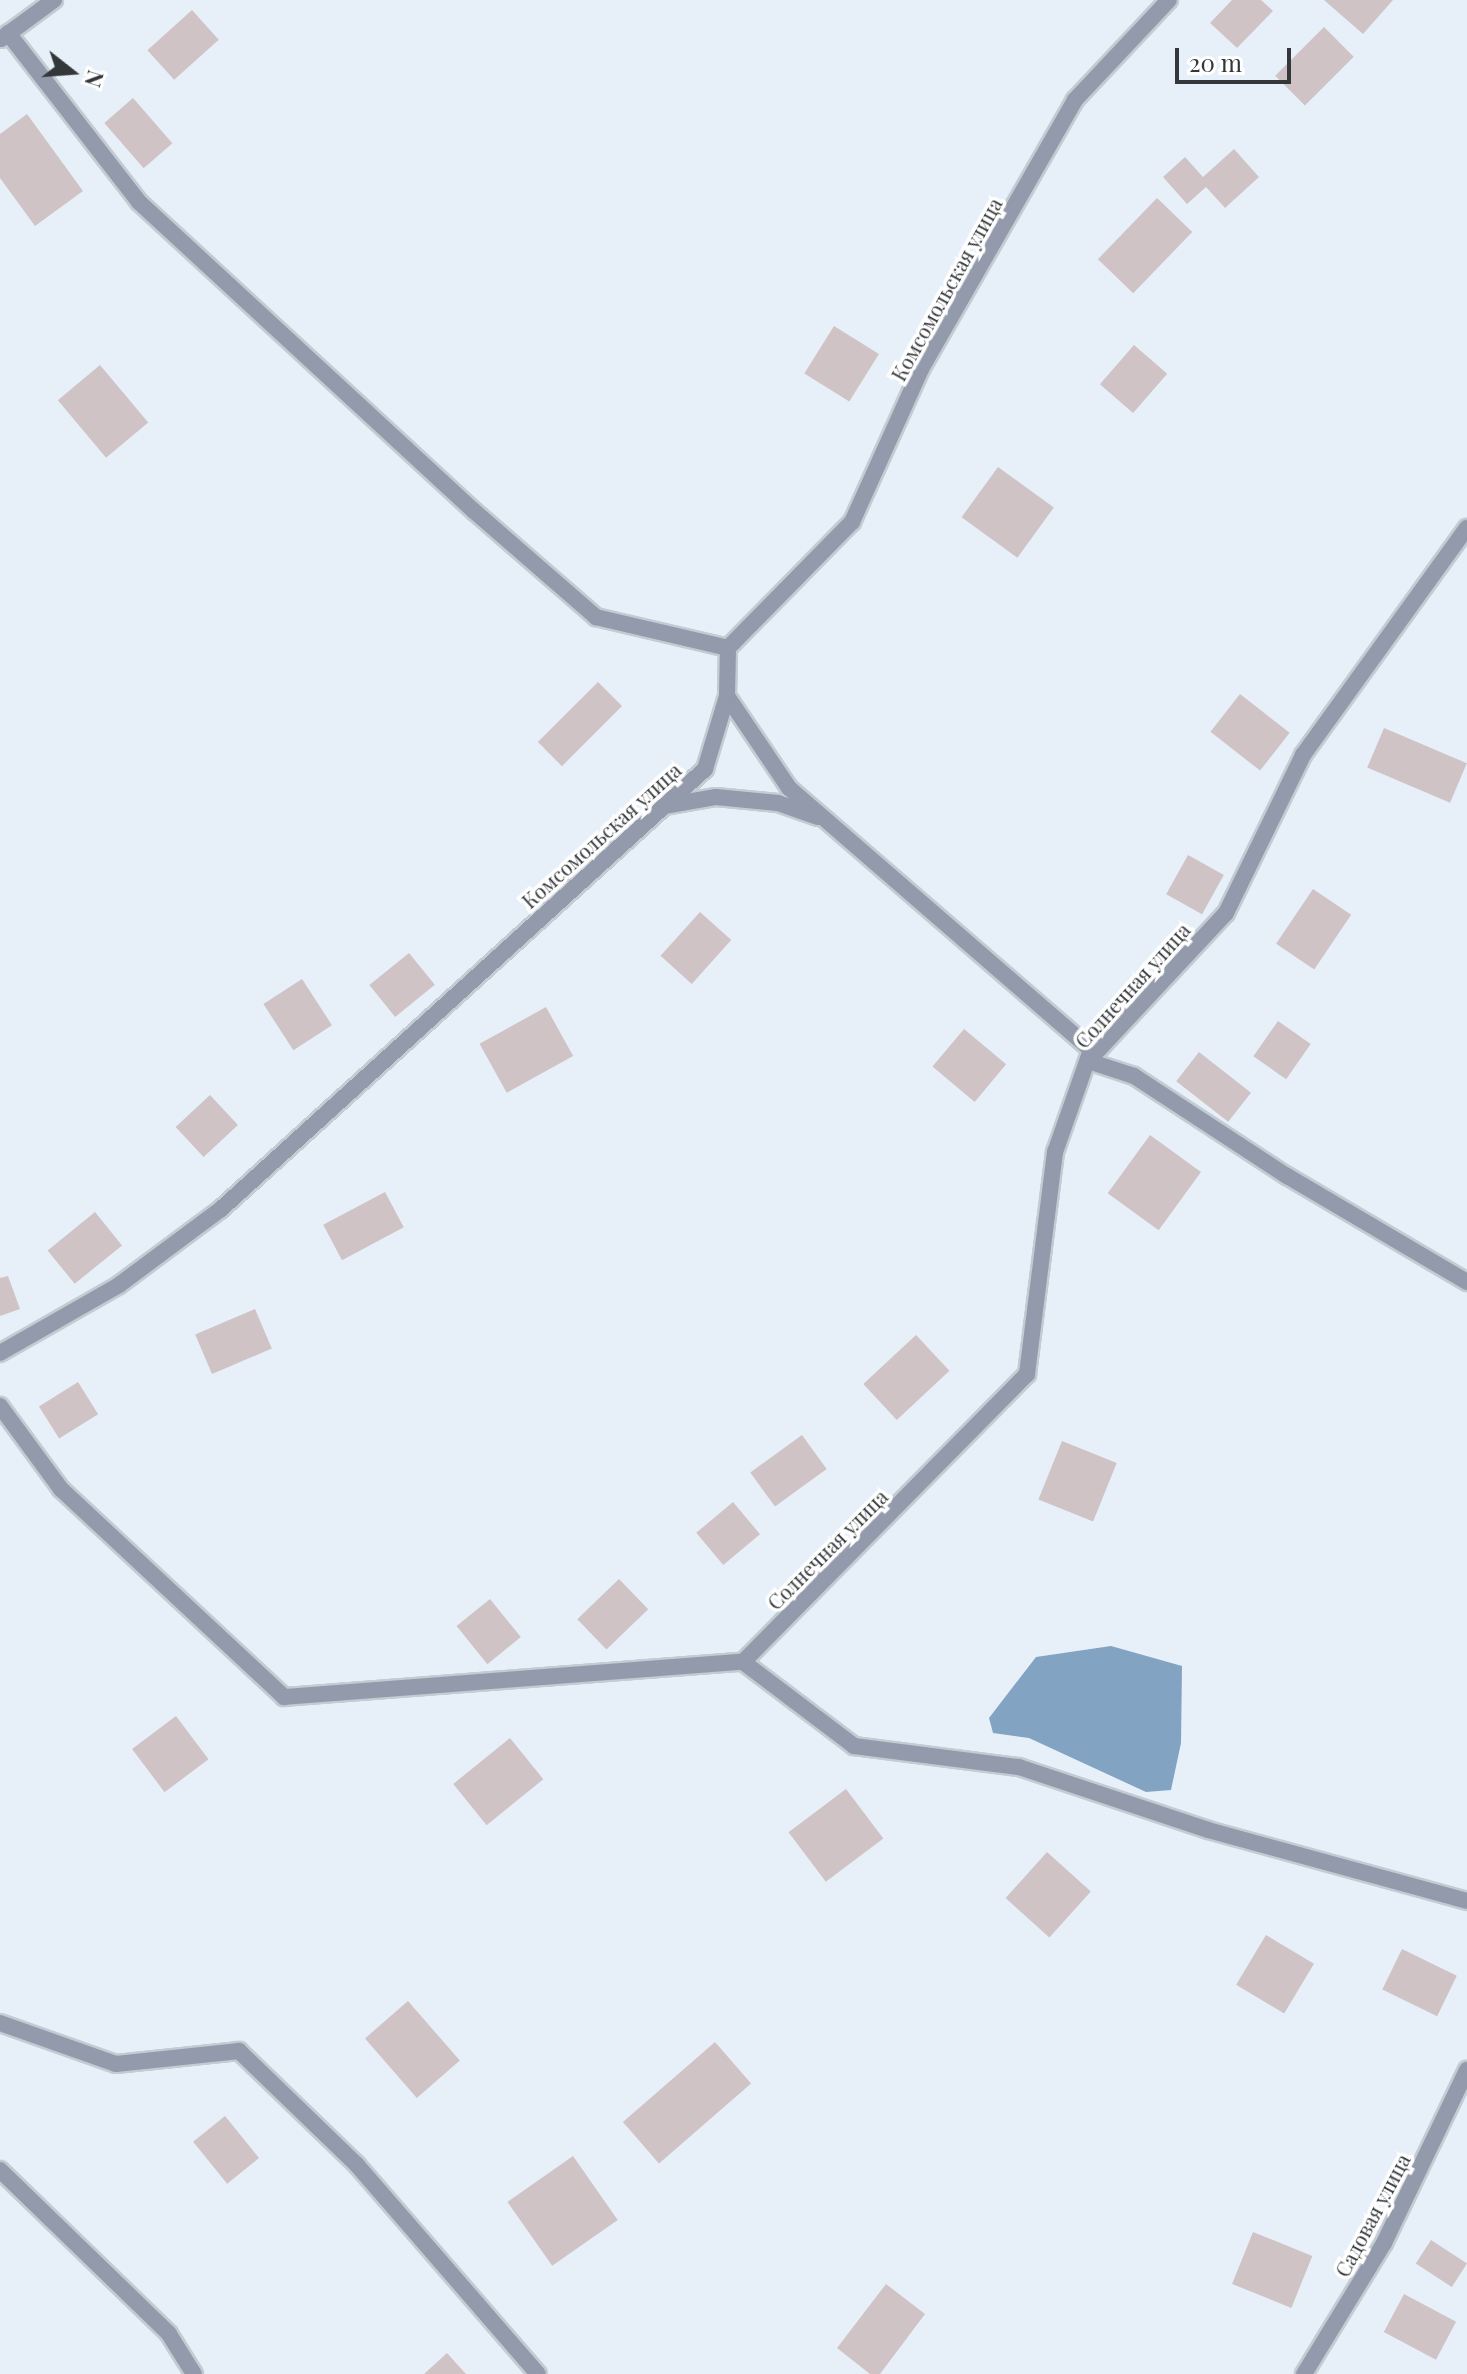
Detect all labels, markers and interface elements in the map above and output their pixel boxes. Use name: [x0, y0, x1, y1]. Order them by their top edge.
north arrow: [32, 32, 112, 112]
scale bar: [1179, 32, 1295, 82]
text: 20 m: [1189, 46, 1242, 78]
text: N: [78, 67, 112, 91]
street label: Комсомольская улица: [886, 193, 1006, 385]
street label: Комсомольская улица: [517, 757, 685, 913]
street label: Солнечная улица: [1070, 917, 1194, 1053]
street label: Солнечная улица: [762, 1484, 892, 1614]
street label: Садовая улица: [1330, 2149, 1414, 2281]

